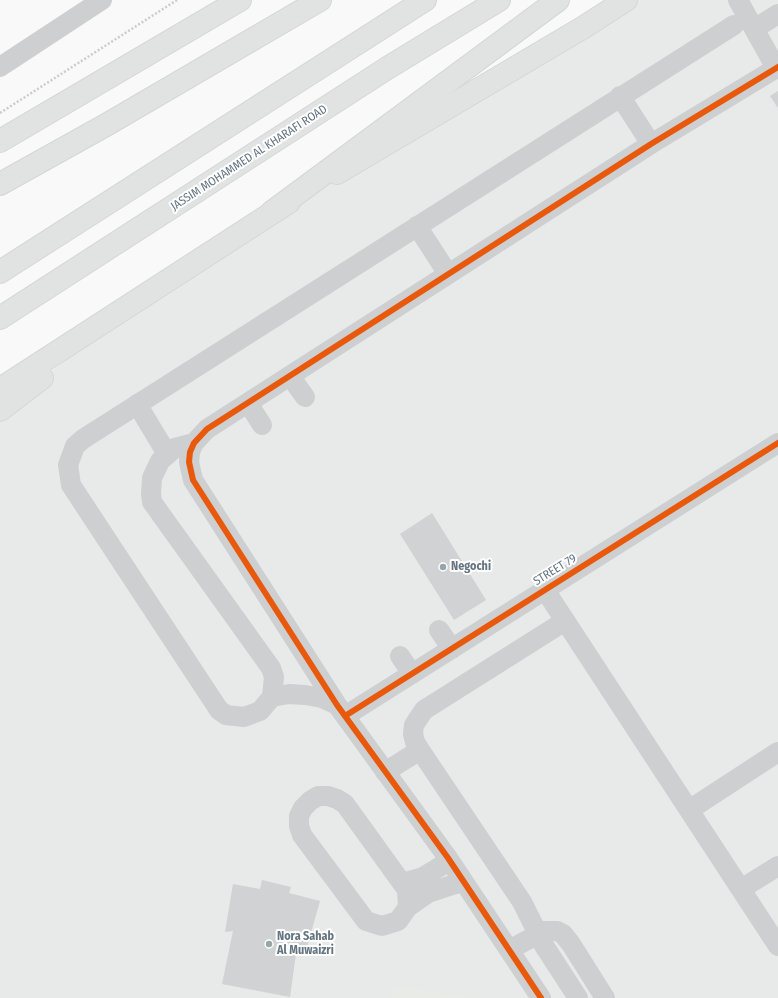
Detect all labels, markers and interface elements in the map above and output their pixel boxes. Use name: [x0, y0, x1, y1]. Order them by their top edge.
street label: JASSIM MOHAMMED AL KHARAFI ROAD: [168, 102, 330, 214]
street label: STREET 79: [531, 551, 579, 589]
place label: Negochi: [451, 560, 491, 574]
marker: Negochi: [438, 562, 448, 572]
place label: Nora Sahab Al Muwaizri: [277, 930, 334, 958]
marker: Nora Sahab Al Muwaizri: [264, 939, 274, 949]

